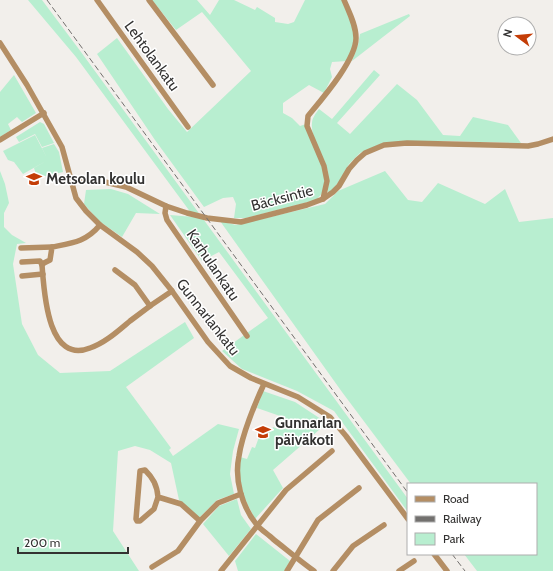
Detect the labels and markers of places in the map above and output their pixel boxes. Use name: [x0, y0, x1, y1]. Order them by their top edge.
school or university icon: Metsolan koulu: [25, 170, 43, 188]
place label: Metsolan koulu: [46, 170, 145, 188]
place label: Gunnarlan päiväkoti: [275, 414, 342, 449]
school or university icon: Gunnarlan päiväkoti: [254, 423, 272, 441]

